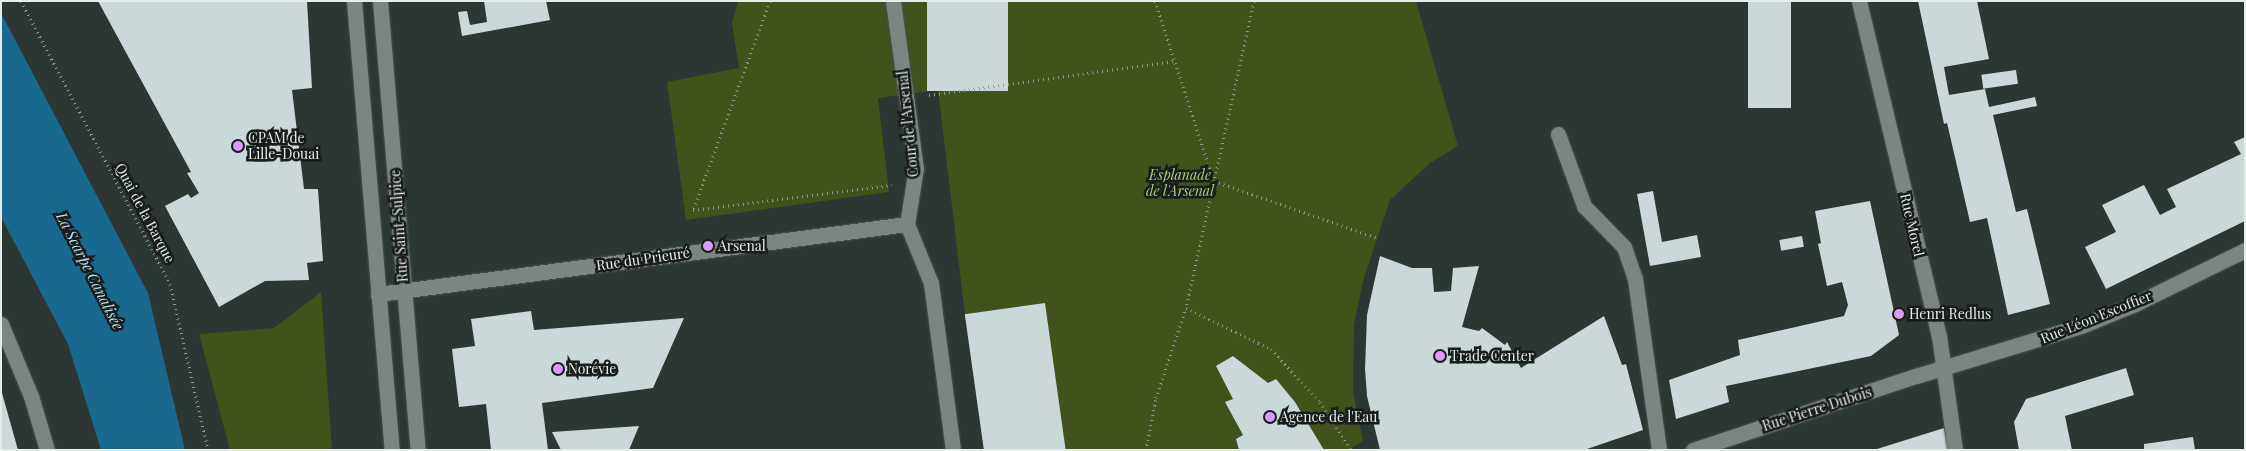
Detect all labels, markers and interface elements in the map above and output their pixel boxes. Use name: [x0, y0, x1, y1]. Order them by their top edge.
street label: Cour de l'Arsenal: [894, 70, 922, 178]
place label: CPAM de Lille-Douai: [248, 130, 319, 162]
marker: CPAM de Lille-Douai: [232, 140, 244, 152]
street label: Quai de la Barque: [112, 160, 178, 266]
park label: Esplanade de l'Arsenal: [1146, 167, 1214, 200]
street label: Rue Saint-Sulpice: [387, 169, 411, 283]
street label: Rue Morel: [1897, 192, 1927, 258]
water label: La Scarpe Canalisée: [53, 209, 127, 333]
place label: Arsenal: [718, 238, 766, 254]
marker: Arsenal: [702, 240, 714, 252]
street label: Rue du Prieuré: [595, 244, 691, 274]
street label: Rue Léon Escoffier: [2038, 287, 2154, 347]
place label: Henri Redlus: [1909, 306, 1991, 322]
marker: Henri Redlus: [1893, 308, 1905, 320]
place label: Trade Center: [1450, 348, 1534, 364]
marker: Trade Center: [1434, 350, 1446, 362]
place label: Norévie: [568, 361, 616, 377]
marker: Norévie: [552, 363, 564, 375]
street label: Rue Pierre Dubois: [1760, 383, 1874, 435]
place label: Agence de l'Eau: [1280, 409, 1378, 425]
marker: Agence de l'Eau: [1264, 411, 1276, 423]

